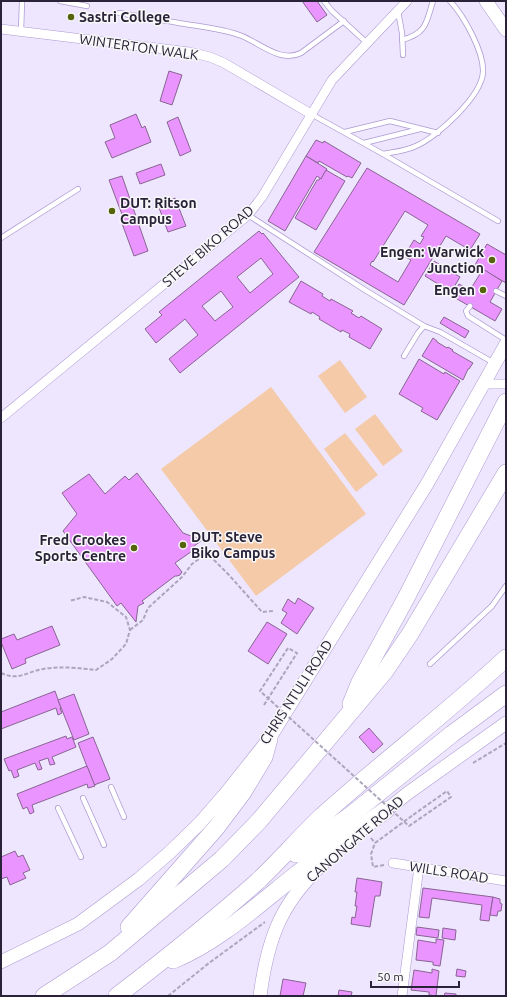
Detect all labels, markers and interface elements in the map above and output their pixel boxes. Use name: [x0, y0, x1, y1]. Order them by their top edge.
place label: Sastri College: [79, 9, 170, 25]
marker: Sastri College: [66, 12, 76, 22]
street label: WINTERTON WALK: [78, 31, 200, 63]
place label: DUT: Ritson Campus: [120, 195, 197, 227]
street label: STEVE BIKO ROAD: [159, 202, 257, 290]
marker: DUT: Ritson Campus: [107, 206, 117, 216]
place label: Engen: Warwick Junction: [380, 244, 484, 276]
marker: Engen: Warwick Junction: [487, 255, 497, 265]
place label: Engen: [434, 282, 475, 298]
marker: Engen: [478, 285, 488, 295]
place label: DUT: Steve Biko Campus: [191, 529, 276, 561]
place label: Fred Crookes Sports Centre: [35, 532, 126, 564]
marker: DUT: Steve Biko Campus: [178, 540, 188, 550]
marker: Fred Crookes Sports Centre: [129, 543, 139, 553]
street label: CHRIS NTULI ROAD: [256, 637, 336, 747]
street label: CANONGATE ROAD: [303, 792, 407, 886]
street label: WILLS ROAD: [408, 858, 490, 886]
scale bar: [371, 963, 459, 989]
text: 50 m: [377, 970, 404, 983]

